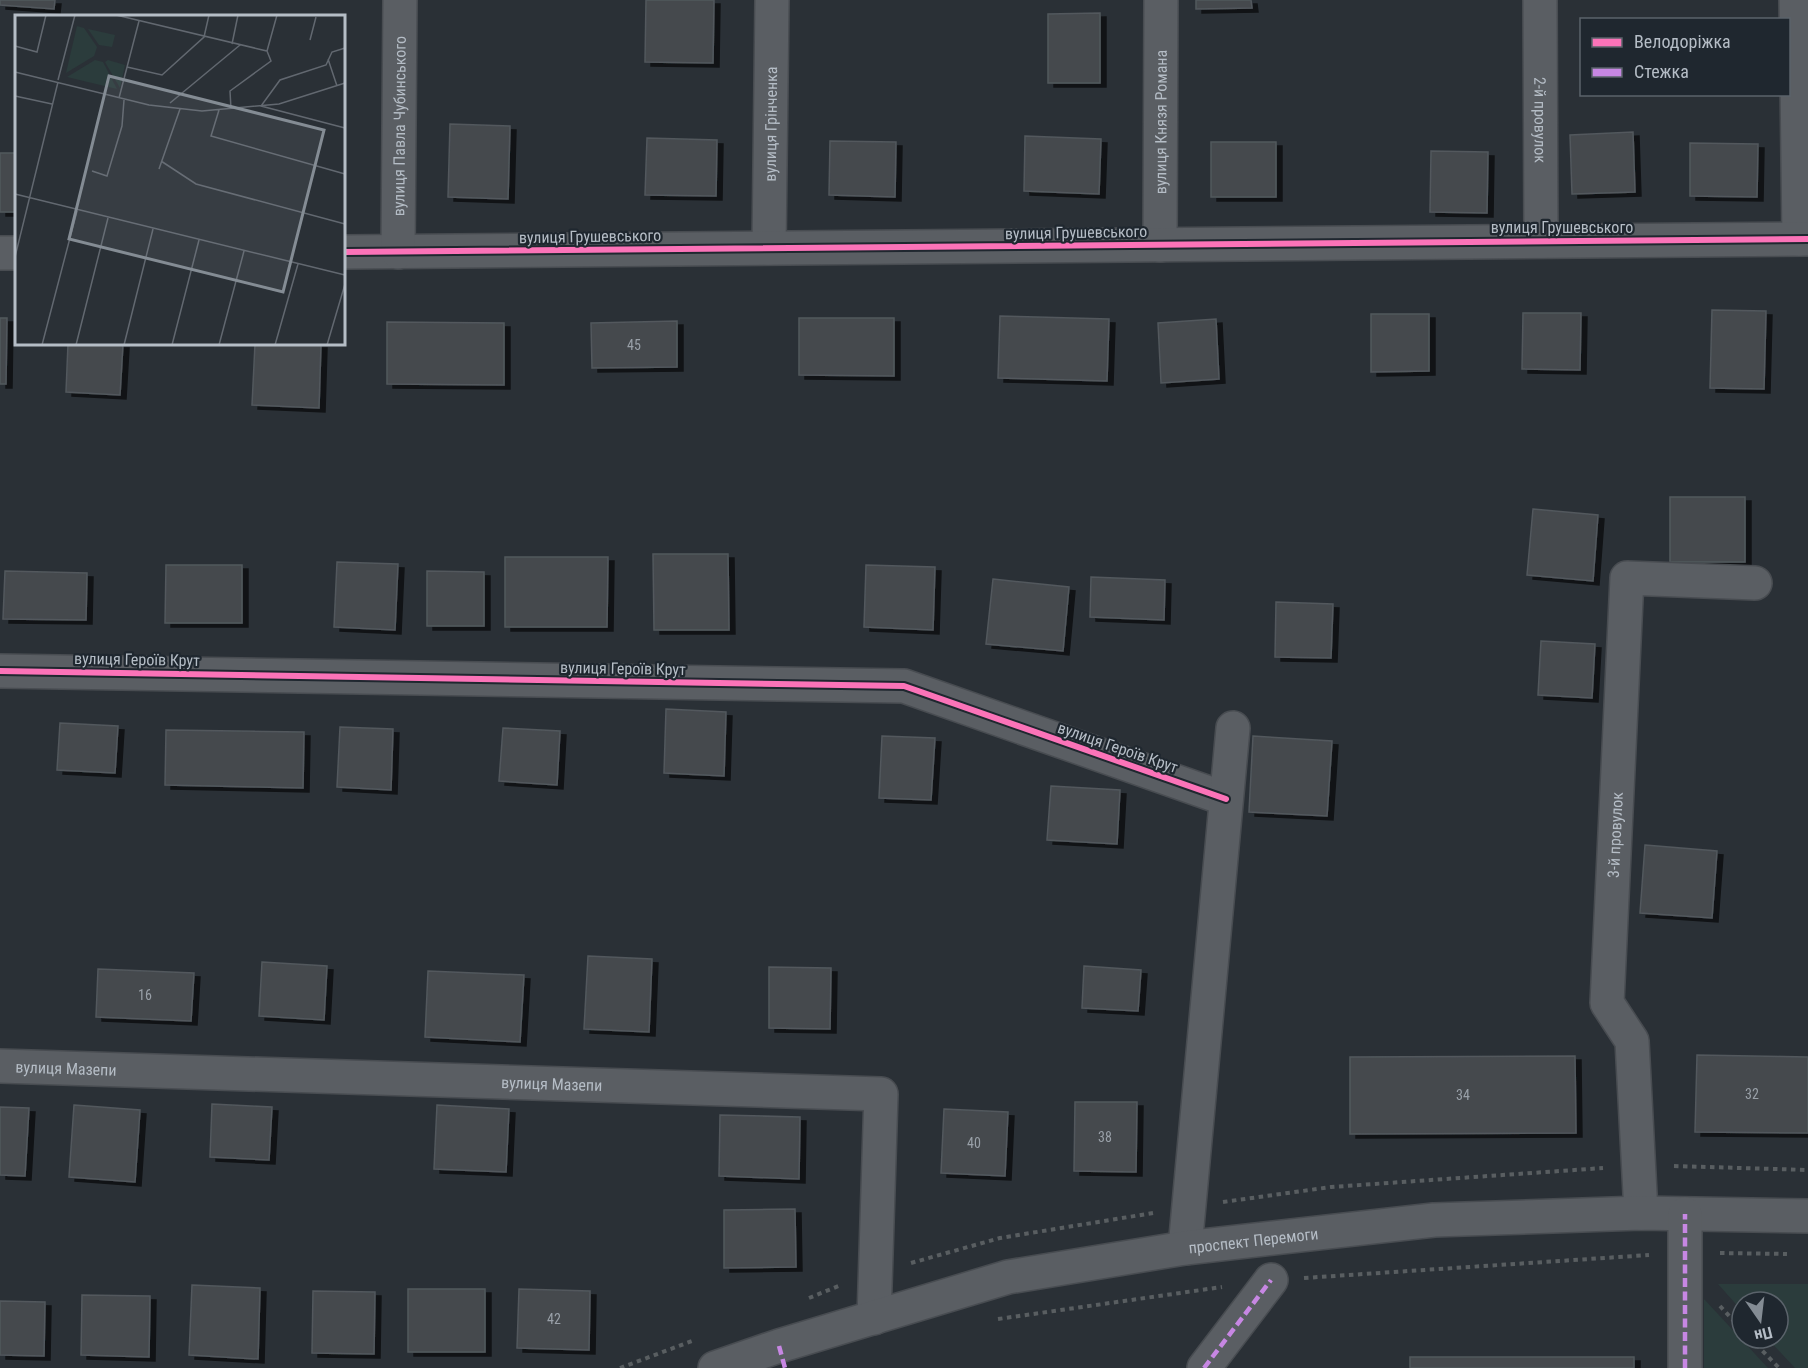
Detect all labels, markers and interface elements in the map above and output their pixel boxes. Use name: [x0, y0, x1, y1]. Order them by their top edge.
inset map: [15, 15, 345, 345]
legend: [1580, 18, 1790, 96]
text: Велодоріжка: [1634, 31, 1731, 52]
street label: вулиця Павла Чубинського: [389, 36, 410, 216]
street label: вулиця Князя Романа: [1151, 50, 1171, 194]
text: Стежка: [1634, 61, 1689, 82]
street label: вулиця Грінченка: [761, 66, 781, 182]
street label: 2-й провулок: [1530, 77, 1550, 163]
street label: вулиця Грушевського: [1491, 218, 1633, 237]
street label: вулиця Грушевського: [1005, 222, 1147, 243]
street label: вулиця Грушевського: [519, 226, 661, 247]
house number: 45: [627, 337, 641, 353]
street label: вулиця Героїв Крут: [74, 649, 200, 670]
street label: вулиця Героїв Крут: [560, 658, 686, 679]
street label: вулиця Героїв Крут: [1055, 718, 1181, 777]
street label: 3-й провулок: [1604, 791, 1627, 878]
house number: 16: [138, 987, 152, 1003]
street label: вулиця Мазепи: [15, 1057, 117, 1080]
street label: вулиця Мазепи: [501, 1073, 603, 1095]
house number: 32: [1745, 1086, 1759, 1102]
house number: 34: [1456, 1087, 1470, 1103]
house number: 38: [1098, 1129, 1112, 1145]
house number: 40: [967, 1135, 981, 1151]
street label: проспект Перемоги: [1187, 1224, 1319, 1258]
north arrow: [1730, 1290, 1790, 1350]
house number: 42: [547, 1311, 561, 1327]
text: Пн: [1753, 1323, 1774, 1345]

